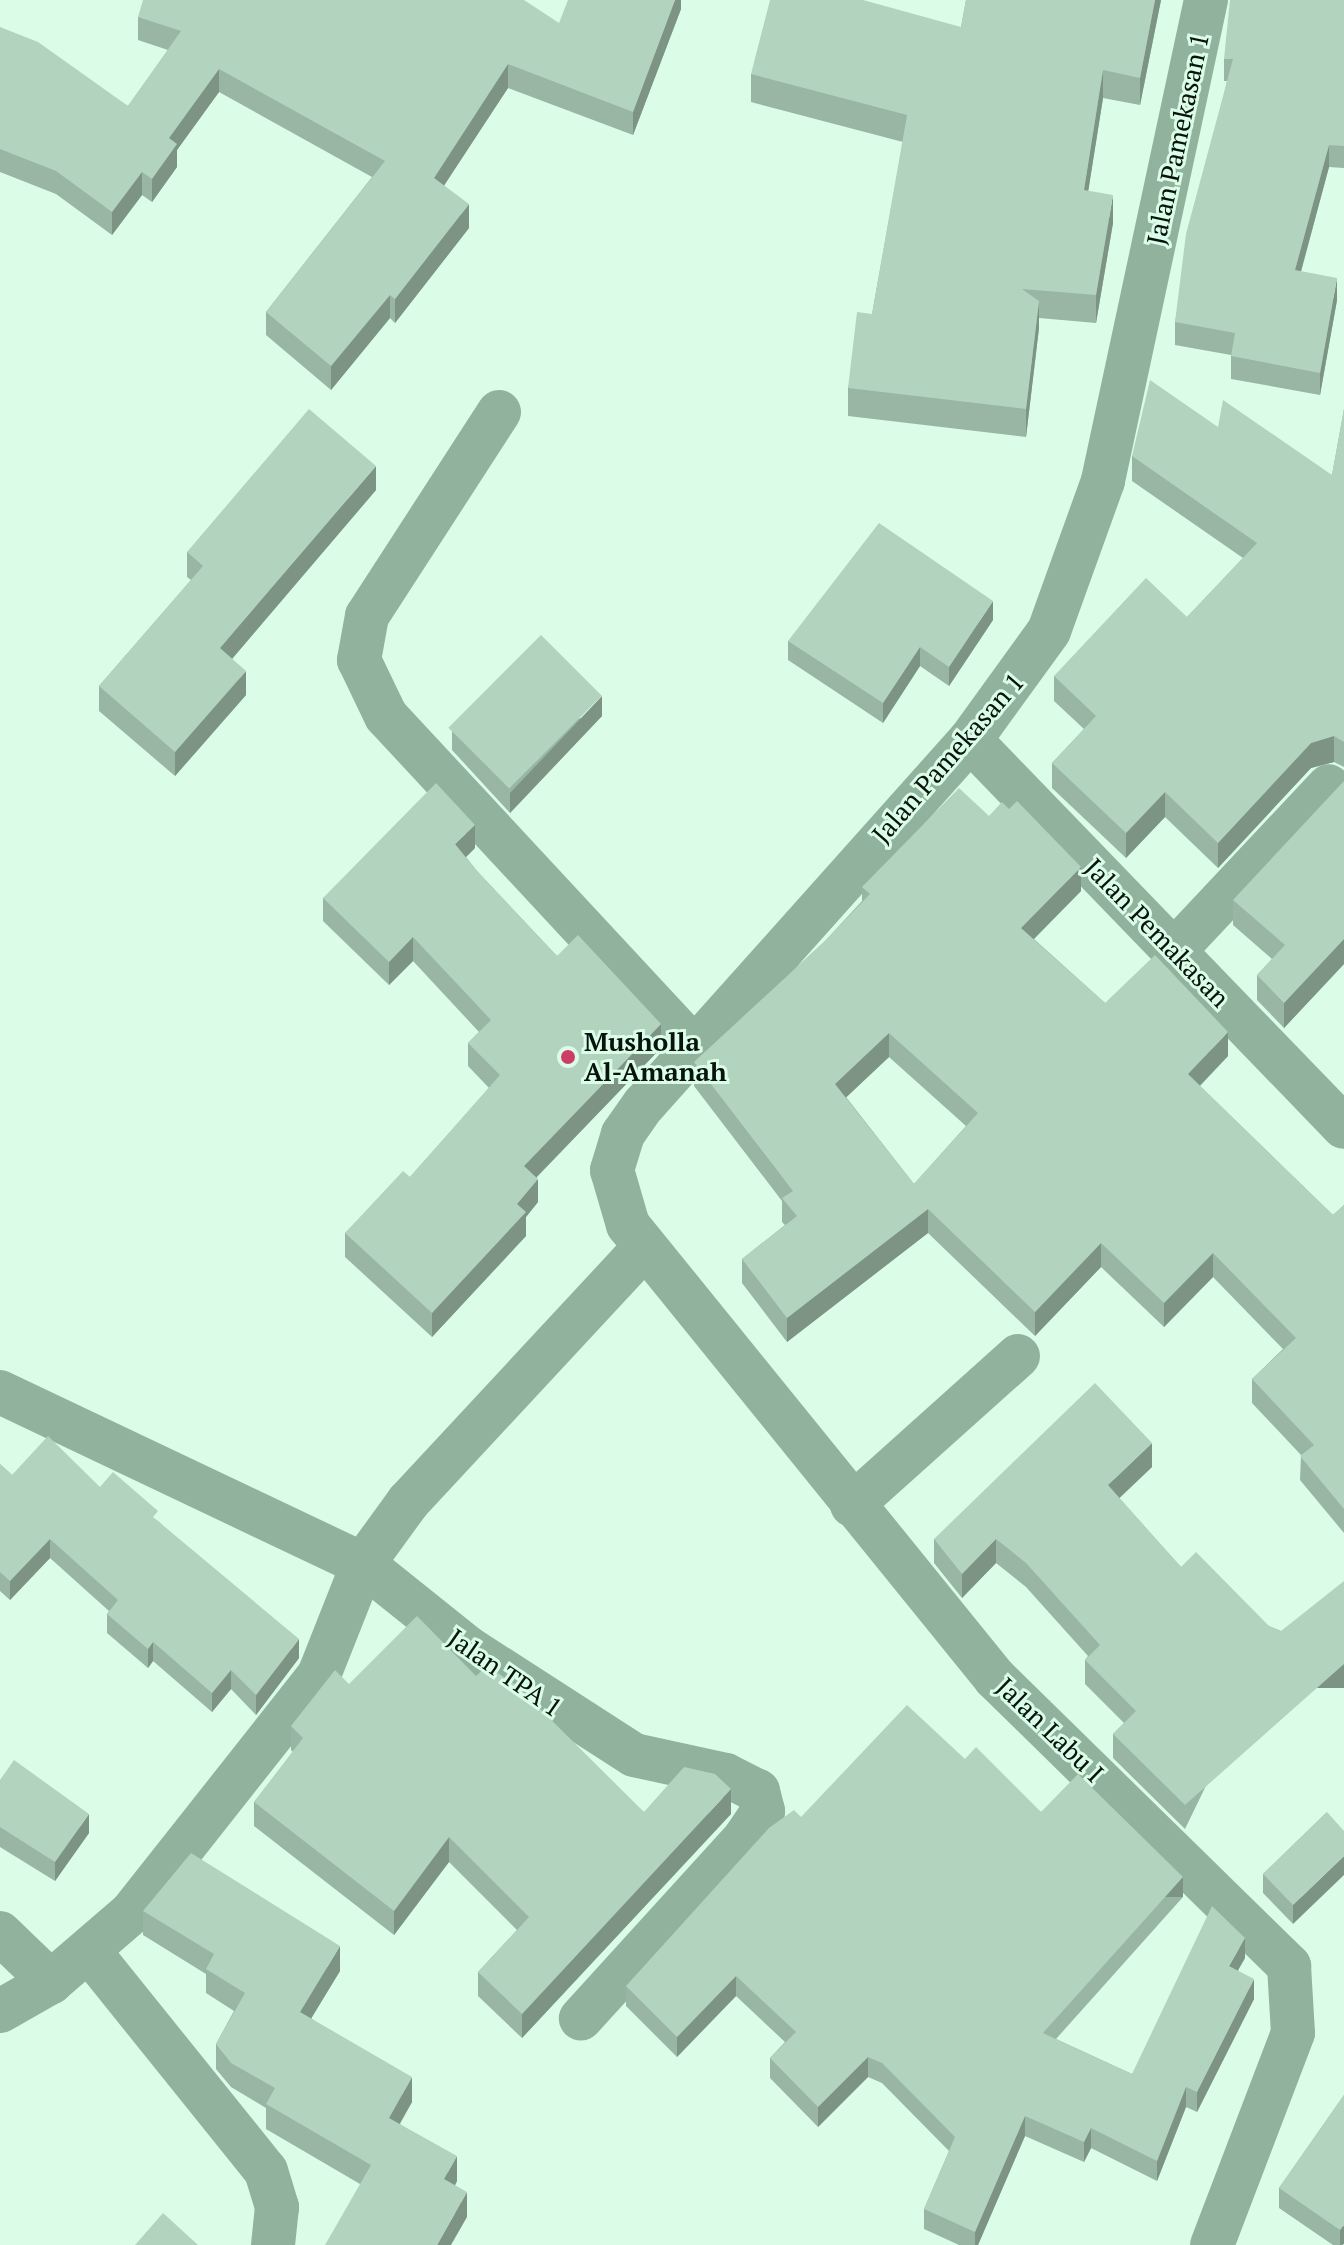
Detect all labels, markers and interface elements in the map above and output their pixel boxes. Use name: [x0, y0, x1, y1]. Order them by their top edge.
street label: Jalan Pamekasan 1: [1140, 30, 1216, 248]
street label: Jalan Pamekasan 1: [866, 666, 1030, 850]
street label: Jalan Pemakasan: [1078, 852, 1236, 1014]
place label: Musholla Al-Amanah: [584, 1026, 727, 1088]
marker: Musholla Al-Amanah: [559, 1048, 577, 1066]
street label: Jalan TPA 1: [442, 1622, 568, 1724]
street label: Jalan Labu I: [990, 1671, 1110, 1789]

